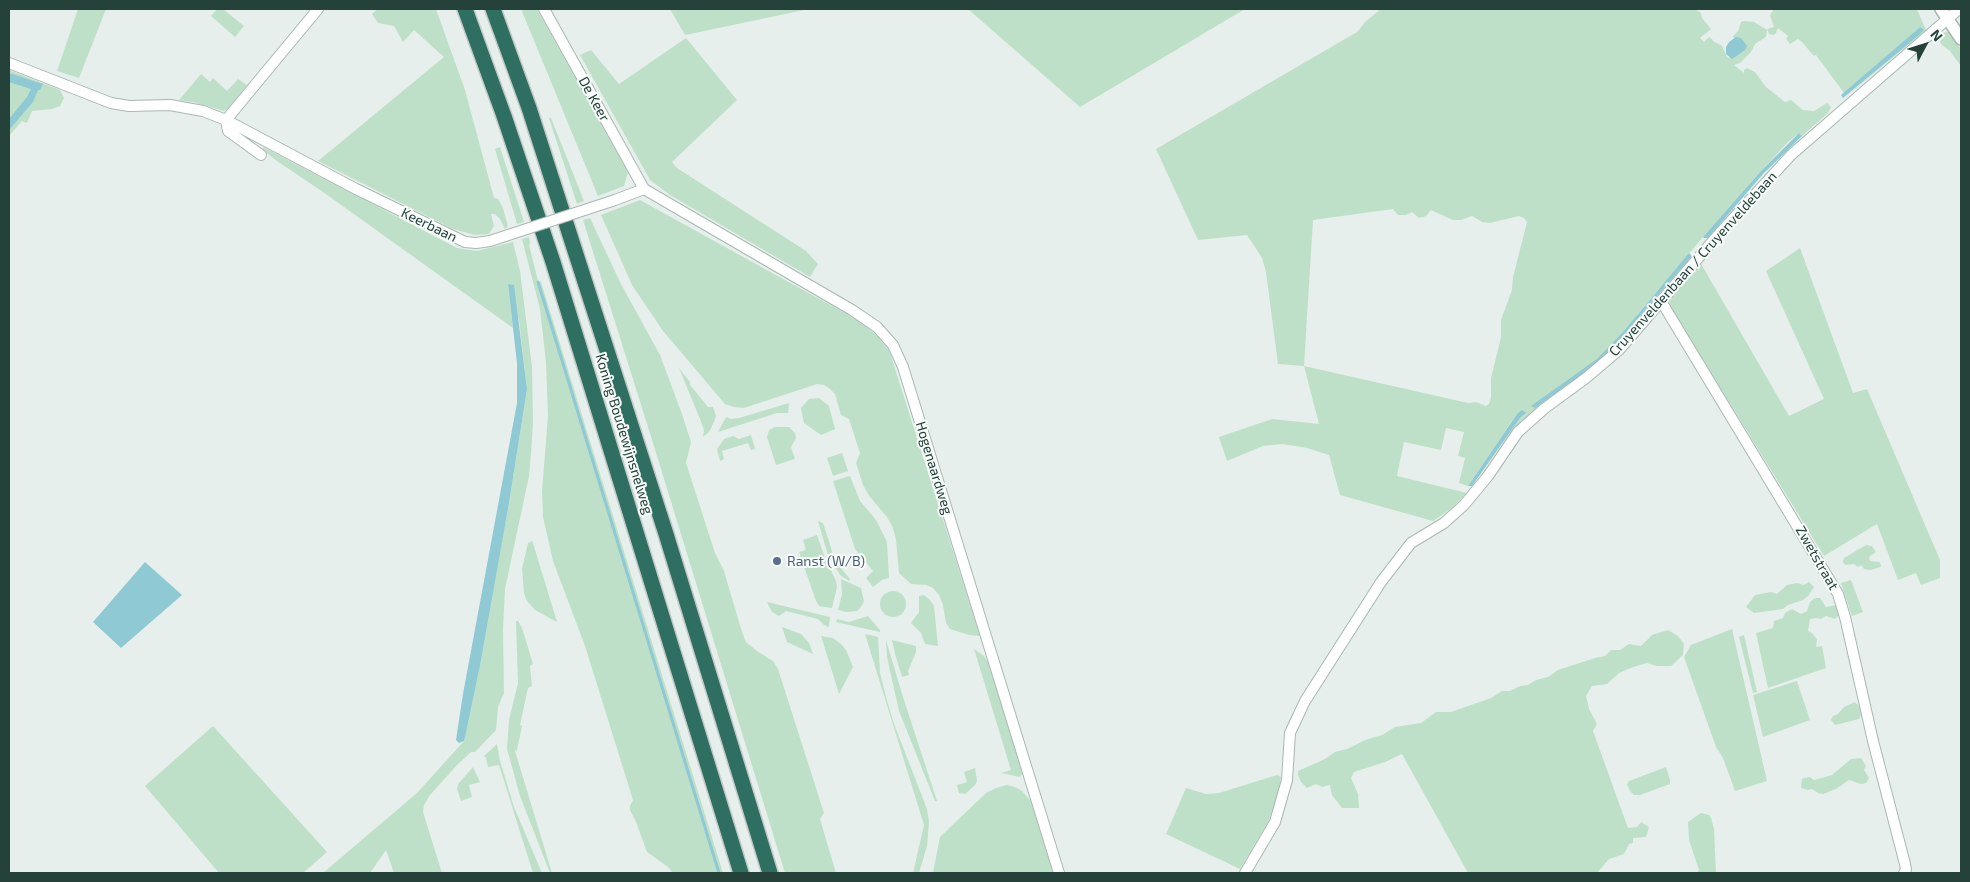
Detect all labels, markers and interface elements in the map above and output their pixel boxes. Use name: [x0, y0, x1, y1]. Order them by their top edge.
north arrow: [1900, 20, 1950, 70]
text: N: [1927, 26, 1947, 44]
street label: De Keer: [575, 74, 613, 124]
street label: Cruyenveldenbaan / Cruyenveldebaan: [1606, 168, 1780, 360]
street label: Keerbaan: [398, 204, 460, 246]
street label: Koning Boudewijnsnelweg: [592, 352, 656, 516]
street label: Hogenaardweg: [912, 419, 956, 517]
street label: Zwetstraat: [1792, 523, 1842, 593]
place label: Ranst (W/B): [787, 553, 865, 569]
marker: Ranst (W/B): [771, 555, 783, 567]

